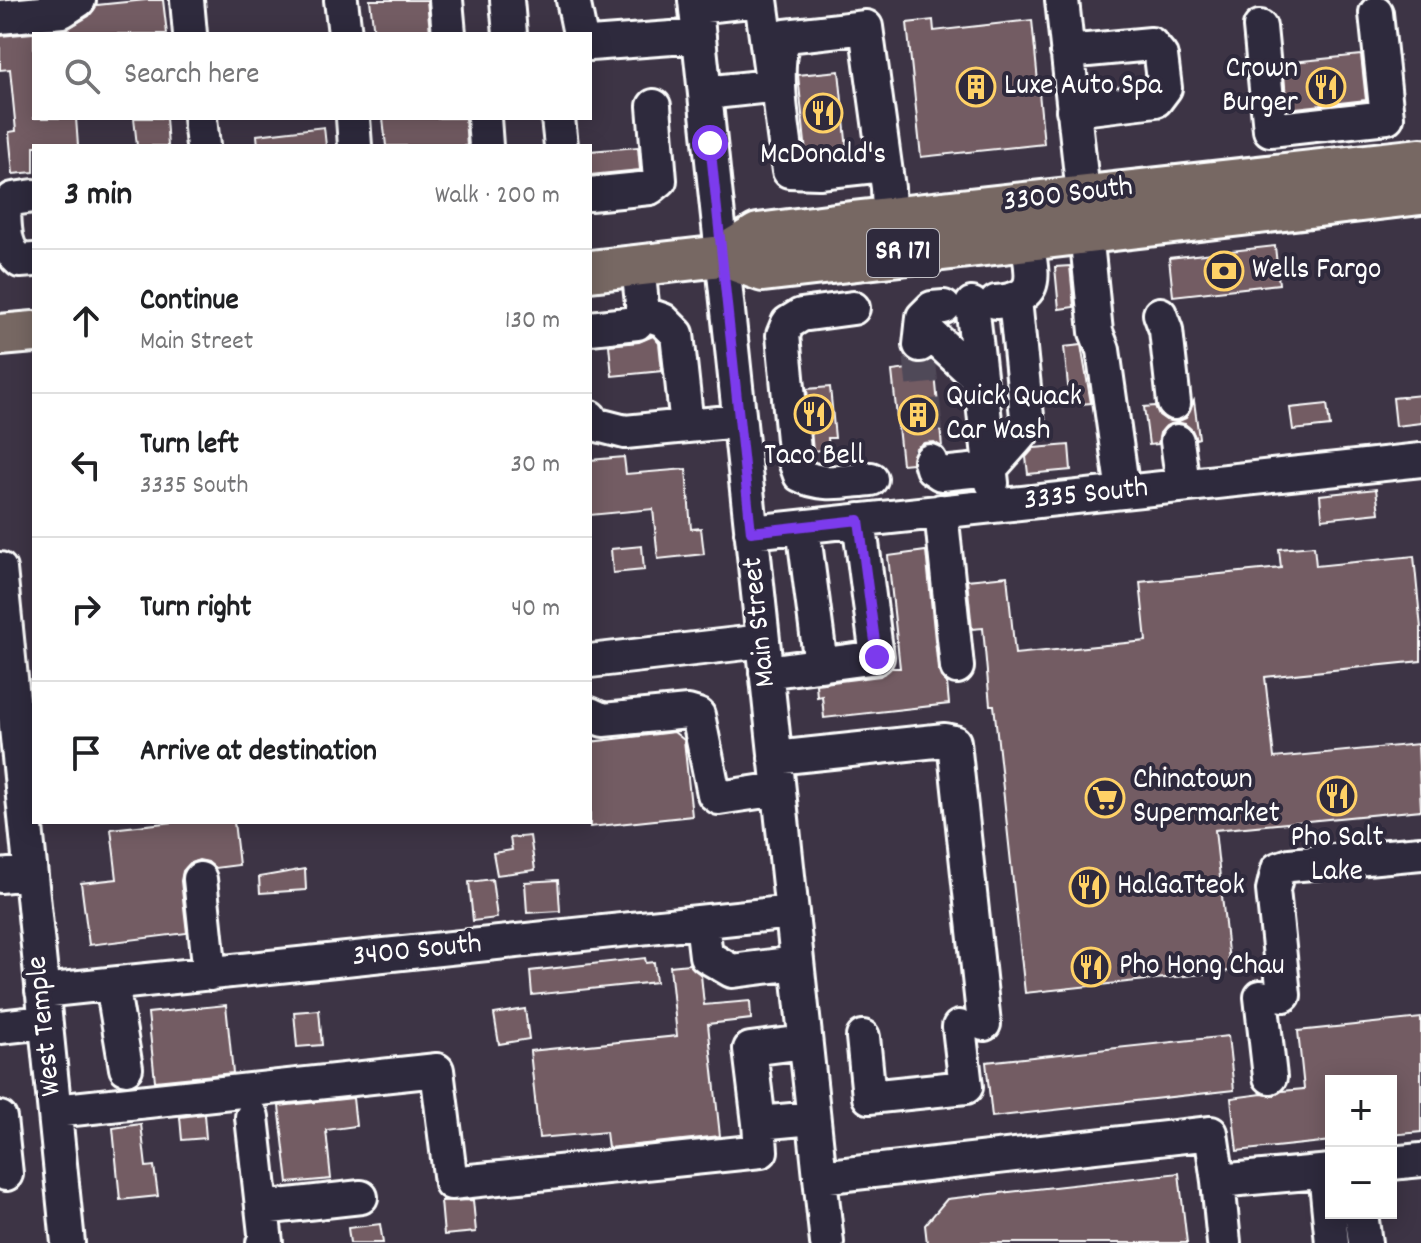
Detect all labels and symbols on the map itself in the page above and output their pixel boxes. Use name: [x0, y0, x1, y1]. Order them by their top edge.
place label: Crown Burger: [1222, 49, 1298, 126]
building icon: Luxe Auto Spa: [955, 66, 997, 108]
place label: Luxe Auto Spa: [1004, 66, 1163, 109]
restaurant icon: Crown Burger: [1305, 66, 1347, 108]
restaurant icon: McDonald's: [802, 92, 844, 134]
route start: [692, 125, 728, 161]
place label: McDonald's: [760, 135, 886, 178]
street label: 3300 South: [1001, 167, 1135, 225]
road number: SR 171: [867, 229, 939, 277]
bank icon: Wells Fargo: [1203, 250, 1245, 292]
place label: Wells Fargo: [1252, 250, 1381, 293]
place label: Quick Quack Car Wash: [946, 377, 1082, 454]
restaurant icon: Taco Bell: [793, 393, 835, 435]
building icon: Quick Quack Car Wash: [897, 394, 939, 436]
place label: Taco Bell: [764, 436, 864, 479]
street label: 3335 South: [1022, 468, 1150, 524]
street label: Main Street: [733, 555, 789, 689]
route end: [859, 639, 895, 675]
place label: Chinatown Supermarket: [1133, 760, 1280, 837]
restaurant icon: Pho Salt Lake: [1316, 775, 1358, 817]
supermarket icon: Chinatown Supermarket: [1084, 777, 1126, 819]
place label: Pho Salt Lake: [1290, 818, 1384, 895]
restaurant icon: HalGaTteok: [1068, 866, 1110, 908]
place label: HalGaTteok: [1117, 866, 1245, 909]
street label: 3400 South: [350, 924, 484, 980]
restaurant icon: Pho Hong Chau: [1070, 946, 1112, 988]
place label: Pho Hong Chau: [1119, 946, 1285, 989]
street label: West Temple: [17, 954, 75, 1098]

